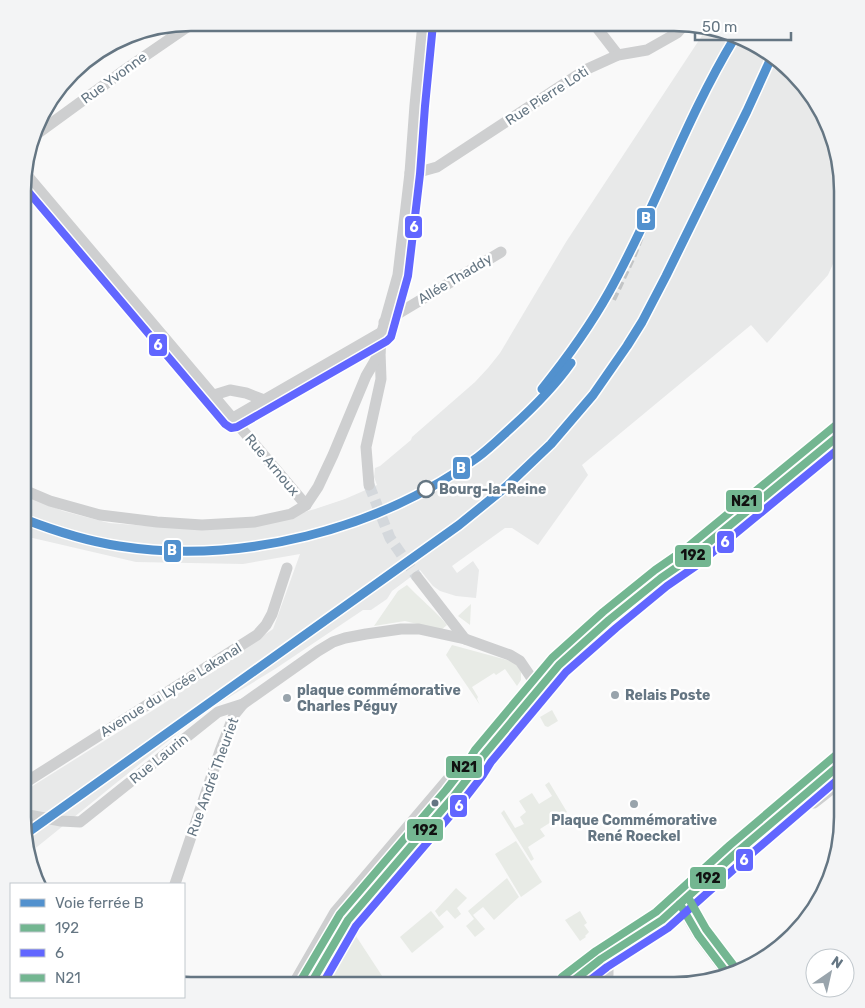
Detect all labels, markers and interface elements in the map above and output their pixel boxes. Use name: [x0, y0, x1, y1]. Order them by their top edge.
scale bar: [695, 10, 791, 42]
text: 50 m: [702, 18, 737, 36]
street label: Rue Yvonne: [78, 48, 150, 108]
street label: Rue Pierre Loti: [502, 63, 592, 129]
line badge: B: [636, 207, 656, 231]
text: B: [641, 210, 651, 227]
line badge: 6: [404, 215, 423, 239]
text: 6: [409, 219, 419, 236]
street label: Allée Thaddy: [415, 250, 495, 308]
line badge: 6: [148, 333, 168, 357]
text: 6: [153, 337, 163, 354]
street label: Rue Arnoux: [241, 431, 303, 500]
line badge: B: [452, 456, 471, 480]
text: B: [456, 460, 466, 477]
marker: Bourg-la-Reine: [417, 480, 435, 498]
place label: Bourg-la-Reine: [439, 481, 546, 498]
line badge: N21: [725, 489, 763, 513]
text: N21: [731, 493, 757, 510]
line badge: 6: [716, 530, 735, 554]
text: 6: [720, 534, 730, 551]
line badge: B: [163, 539, 182, 563]
text: B: [167, 542, 177, 559]
line badge: 192: [674, 544, 712, 568]
text: 192: [680, 547, 706, 564]
street label: Avenue du Lycée Lakanal: [97, 639, 245, 741]
place label: plaque commémorative Charles Péguy: [297, 682, 461, 715]
place label: Relais Poste: [625, 687, 710, 704]
marker: Relais Poste: [609, 689, 621, 701]
marker: plaque commémorative Charles Péguy: [281, 692, 293, 704]
street label: Rue André Theuriet: [184, 715, 243, 839]
street label: Rue Laurin: [126, 730, 192, 788]
line badge: N21: [445, 755, 483, 779]
text: N21: [451, 759, 477, 776]
line badge: 6: [449, 794, 468, 818]
unlabelled marker: [430, 798, 440, 808]
text: 6: [454, 798, 464, 815]
marker: Plaque Commémorative René Roeckel: [628, 798, 640, 810]
place label: Plaque Commémorative René Roeckel: [551, 812, 717, 845]
line badge: 192: [406, 818, 444, 842]
text: 192: [412, 822, 438, 839]
line badge: 6: [735, 848, 754, 872]
text: 6: [739, 852, 749, 869]
line badge: 192: [689, 866, 727, 890]
text: 192: [695, 870, 721, 887]
legend: [10, 883, 185, 998]
text: Voie ferrée B: [55, 894, 144, 912]
text: 192: [55, 919, 79, 937]
text: 6: [55, 944, 64, 962]
north arrow: [805, 948, 855, 998]
text: N: [828, 953, 846, 973]
text: N21: [55, 969, 81, 987]

